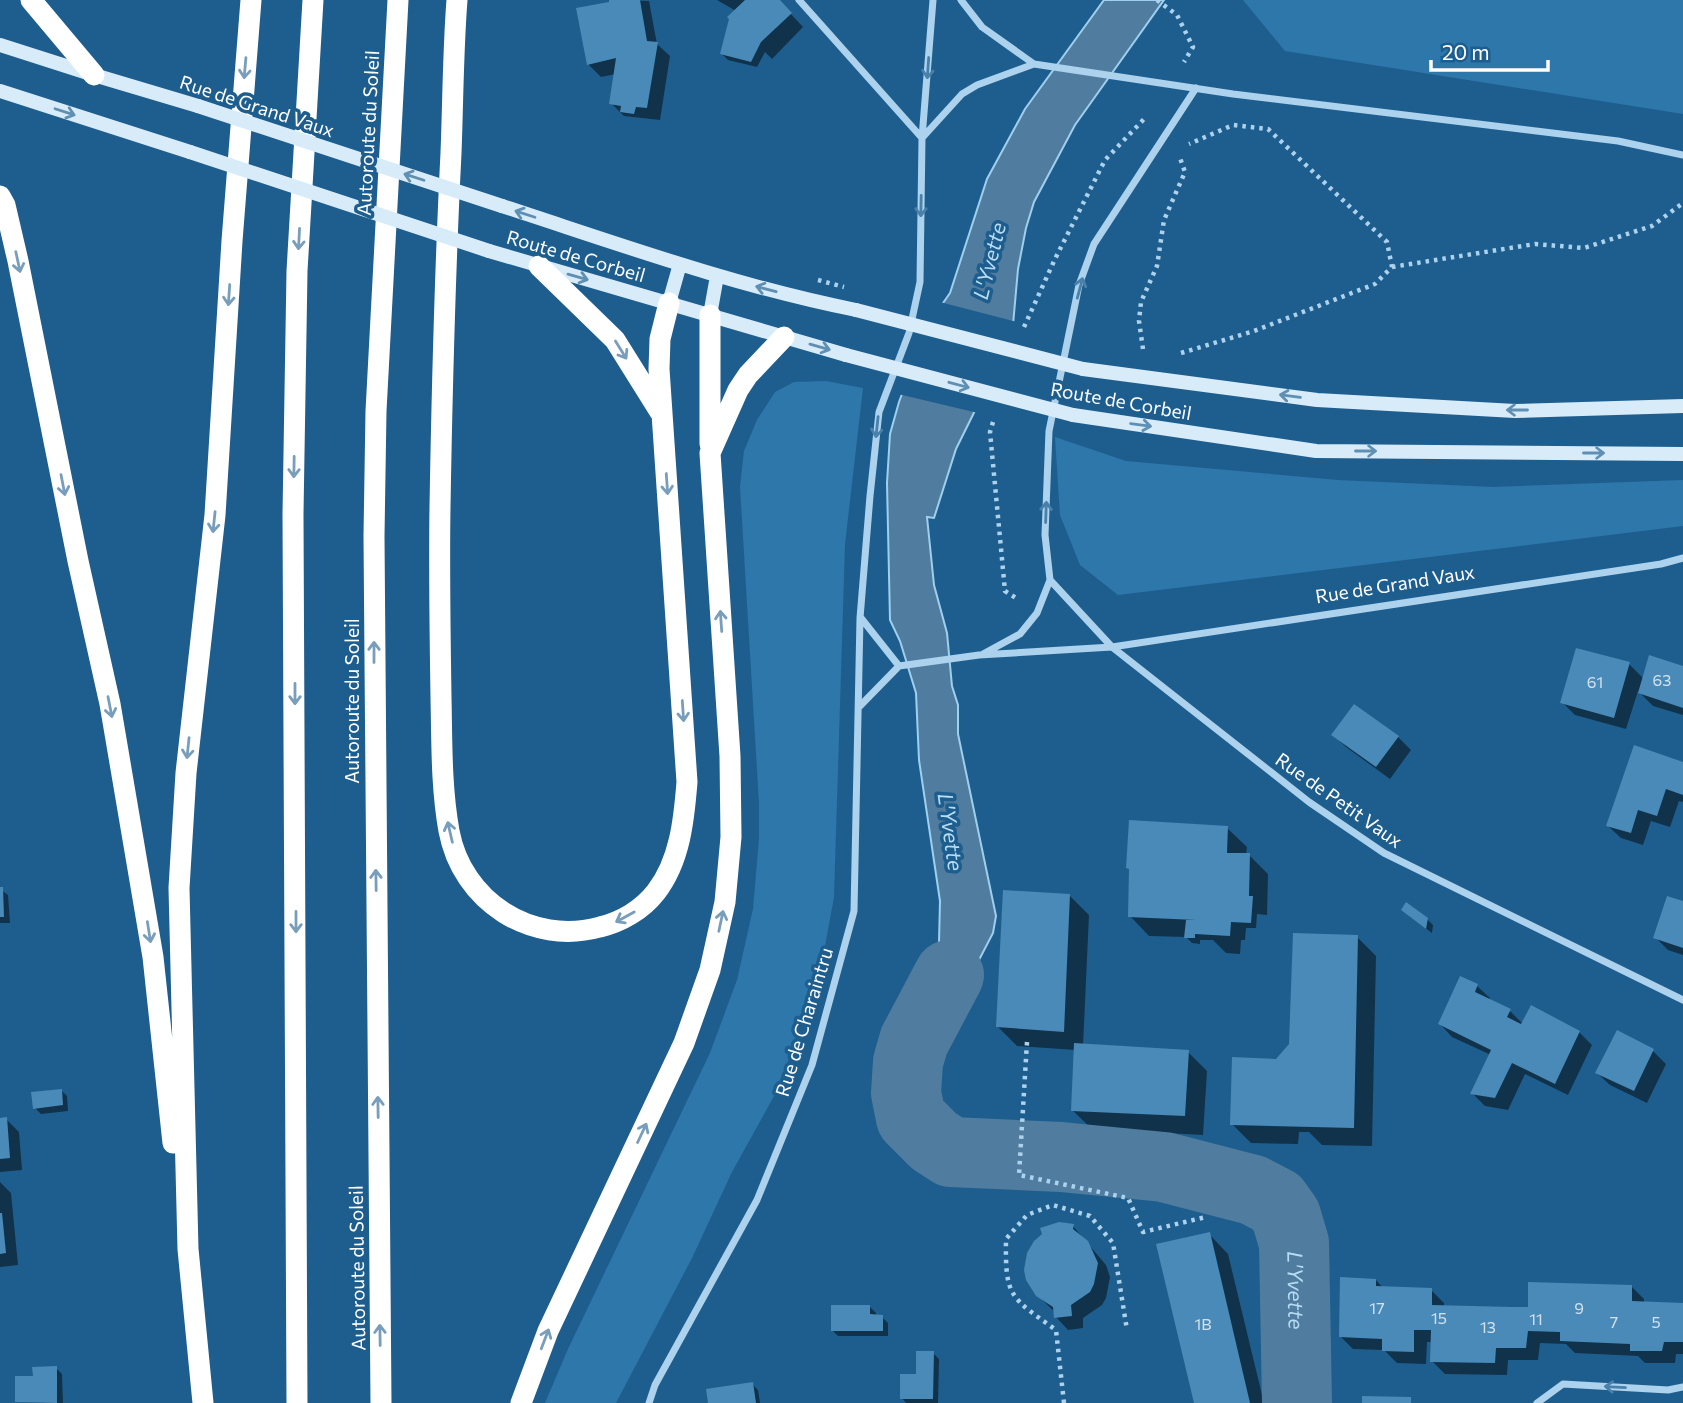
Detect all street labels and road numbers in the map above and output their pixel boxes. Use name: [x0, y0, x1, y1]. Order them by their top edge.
street label: Autoroute du Soleil: [352, 50, 383, 216]
street label: Rue de Grand Vaux: [177, 70, 337, 141]
street label: Route de Corbeil: [504, 225, 648, 286]
street label: Route de Corbeil: [1049, 377, 1193, 424]
street label: Rue de Grand Vaux: [1314, 560, 1476, 607]
street label: Autoroute du Soleil: [340, 618, 363, 784]
street label: Rue de Petit Vaux: [1271, 747, 1407, 852]
street label: Rue de Charaintru: [770, 945, 837, 1099]
street label: Autoroute du Soleil: [344, 1185, 369, 1351]

